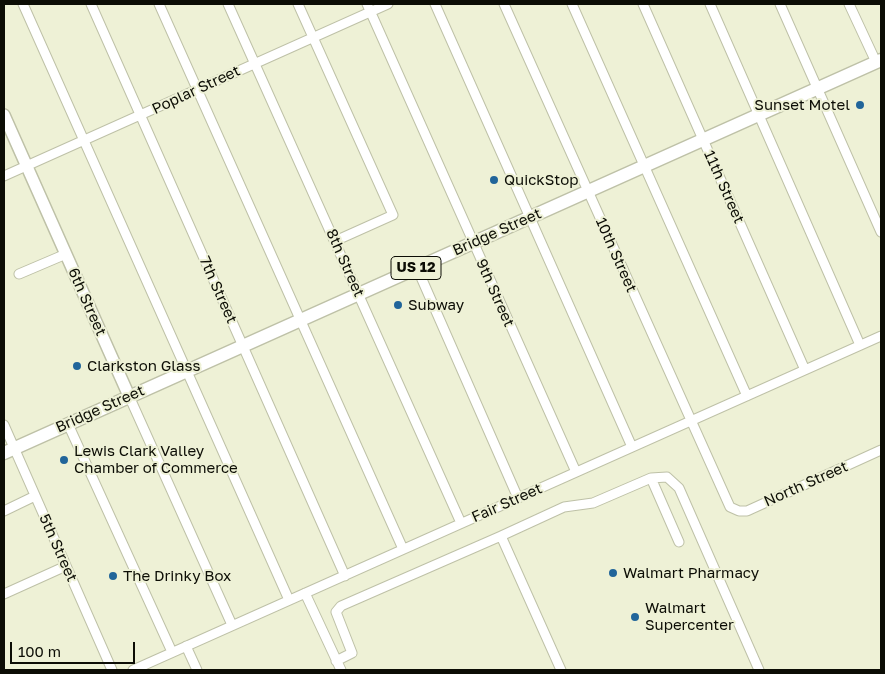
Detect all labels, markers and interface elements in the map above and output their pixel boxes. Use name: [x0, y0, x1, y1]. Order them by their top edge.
street label: Poplar Street: [149, 62, 243, 118]
place label: Sunset Motel: [754, 96, 850, 114]
marker: Sunset Motel: [854, 99, 866, 111]
street label: 11th Street: [700, 148, 748, 226]
place label: QuickStop: [504, 171, 578, 189]
marker: QuickStop: [488, 174, 500, 186]
street label: Bridge Street: [450, 204, 544, 260]
street label: 10th Street: [592, 215, 640, 295]
street label: 8th Street: [322, 226, 368, 300]
street label: 7th Street: [195, 254, 241, 326]
road number: US 12: [391, 256, 441, 280]
street label: 9th Street: [472, 256, 518, 330]
street label: 6th Street: [64, 265, 110, 339]
place label: Subway: [408, 296, 464, 314]
marker: Subway: [392, 299, 404, 311]
place label: Clarkston Glass: [87, 357, 200, 375]
marker: Clarkston Glass: [71, 360, 83, 372]
street label: Bridge Street: [53, 381, 147, 437]
place label: Lewis Clark Valley Chamber of Commerce: [74, 442, 238, 477]
marker: Lewis Clark Valley Chamber of Commerce: [58, 454, 70, 466]
street label: North Street: [761, 457, 851, 511]
street label: Fair Street: [469, 480, 545, 526]
street label: 5th Street: [35, 511, 81, 585]
place label: Walmart Pharmacy: [623, 564, 759, 582]
place label: The Drinky Box: [123, 567, 231, 585]
marker: Walmart Pharmacy: [607, 567, 619, 579]
marker: The Drinky Box: [107, 570, 119, 582]
place label: Walmart Supercenter: [645, 599, 734, 634]
marker: Walmart Supercenter: [629, 611, 641, 623]
scale bar: [12, 632, 138, 664]
text: 100 m: [18, 642, 61, 660]

